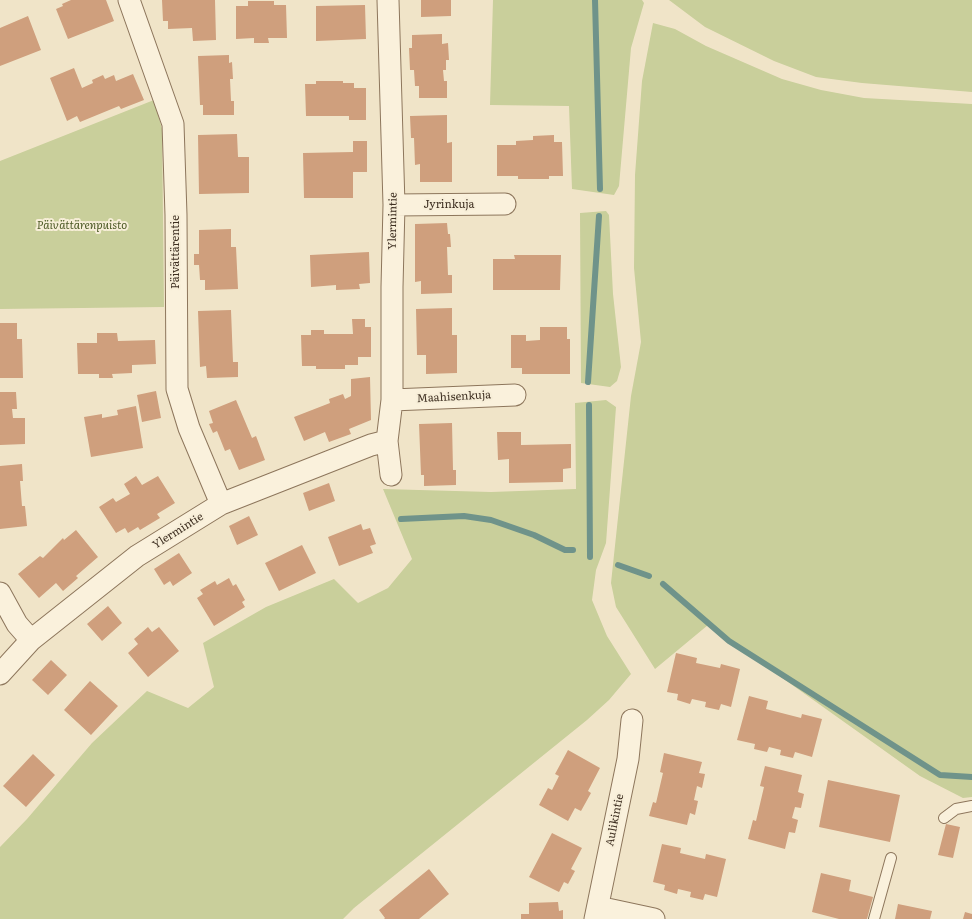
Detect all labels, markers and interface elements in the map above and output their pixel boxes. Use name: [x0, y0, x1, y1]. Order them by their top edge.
street label: Ylermintie: [386, 192, 400, 250]
street label: Jyrinkuja: [423, 198, 475, 212]
street label: Päivättärentie: [169, 215, 183, 289]
park label: Päivättärenpuisto: [37, 219, 127, 233]
street label: Maahisenkuja: [417, 388, 491, 406]
street label: Ylermintie: [150, 510, 206, 552]
street label: Aulikintie: [603, 793, 627, 847]

